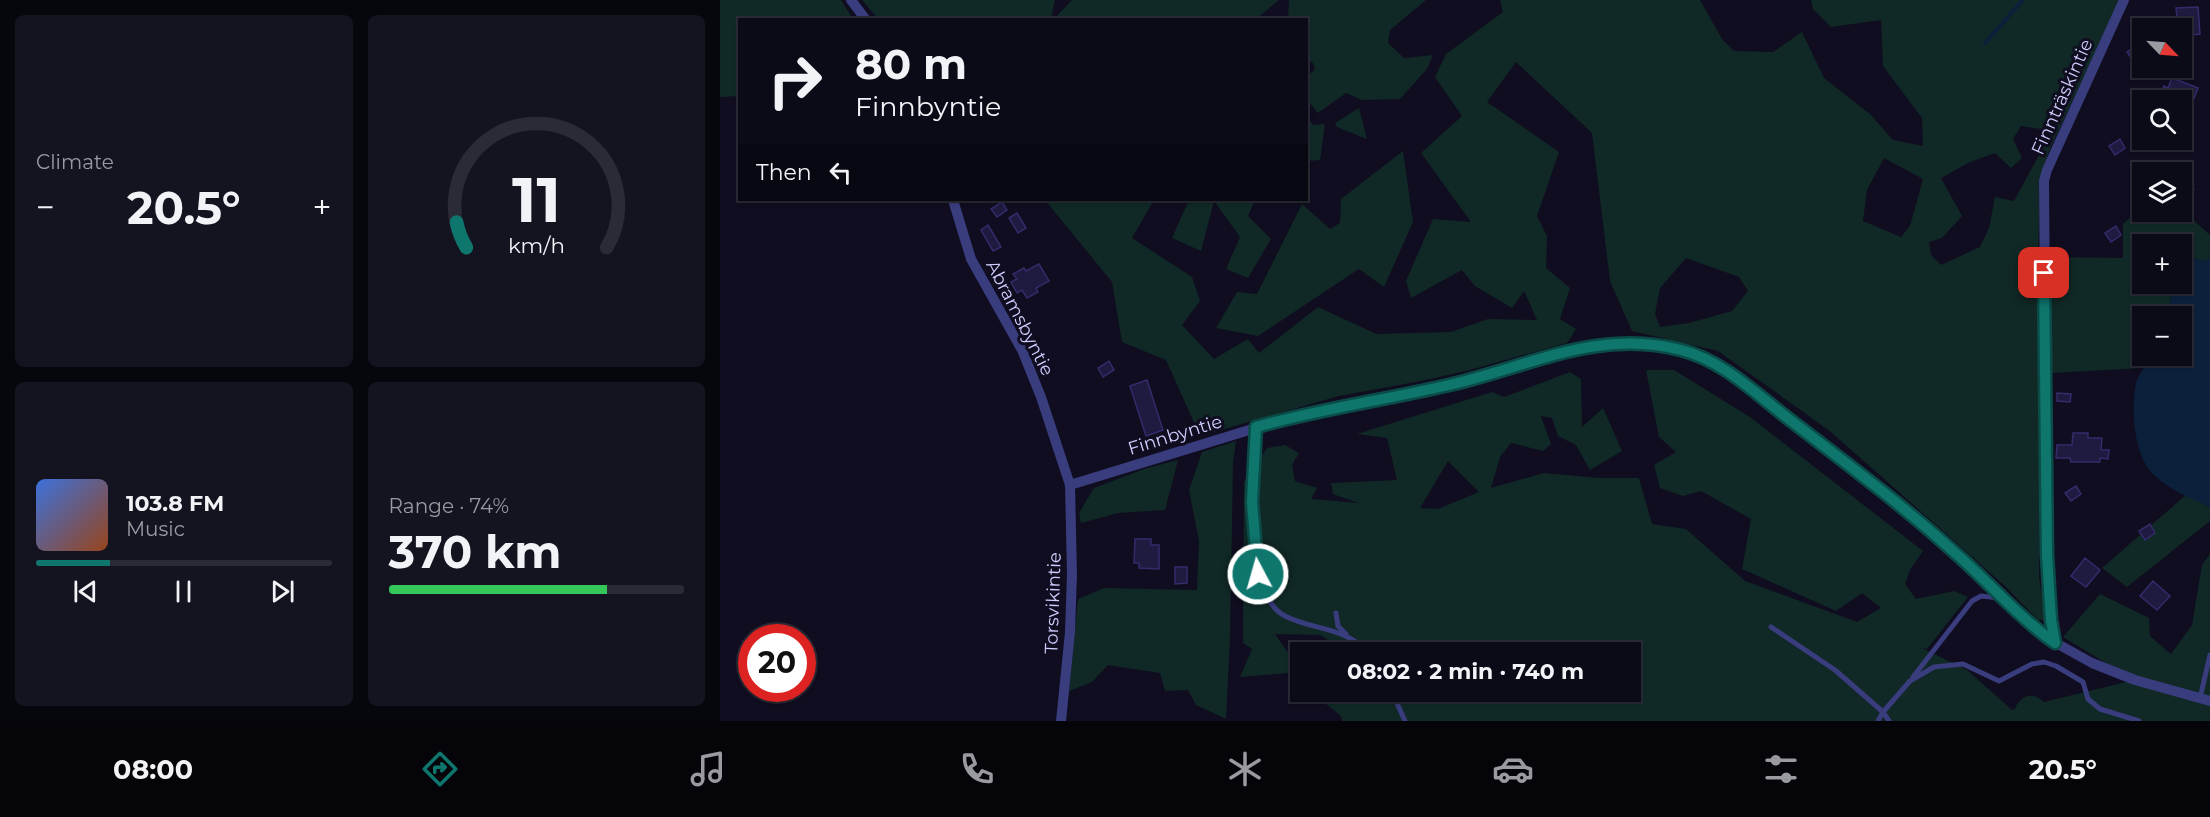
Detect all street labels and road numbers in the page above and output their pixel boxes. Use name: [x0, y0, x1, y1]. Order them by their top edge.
street label: Finnträskintie: [2027, 36, 2097, 158]
street label: Abramsbyntie: [981, 256, 1059, 380]
street label: Finnbyntie: [1125, 410, 1225, 460]
street label: Torsvikintie: [1040, 552, 1066, 654]

